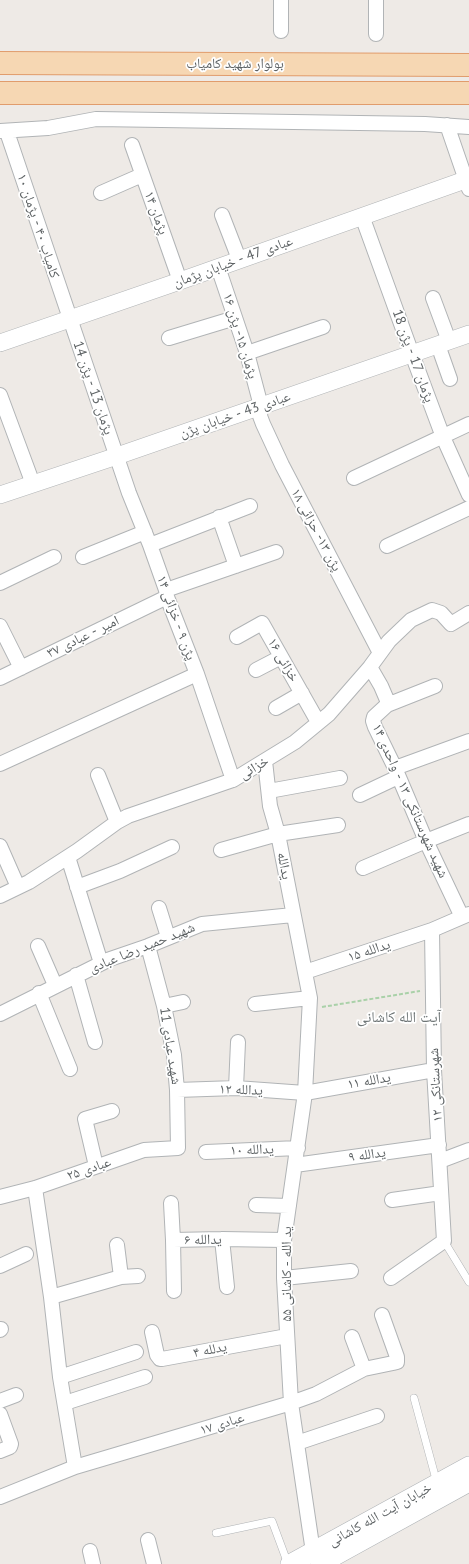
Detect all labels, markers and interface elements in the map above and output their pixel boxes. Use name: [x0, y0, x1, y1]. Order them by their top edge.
street label: بولوار شهید کامیاب: [186, 56, 284, 72]
street label: کامیاب ۴۰ - پژمان ۱۰: [13, 172, 63, 280]
street label: پژمان ۱۴: [140, 189, 172, 237]
street label: عبادی 47 - خیابان پژمان: [171, 233, 295, 291]
street label: پژمان ۱۵- پژن ۱۶: [219, 291, 261, 381]
street label: پژمان 17 - پژن 18: [388, 307, 438, 405]
street label: پژمان 13 - پژن 14: [69, 339, 117, 437]
street label: عبادی 43 - خیابان پژن: [177, 388, 293, 442]
street label: پژن ۱۳- حزائی ۱۸: [287, 486, 345, 574]
street label: پژن ۹ - خزائی ۱۴: [153, 573, 199, 663]
street label: امیر - عبادی ۳۷: [44, 612, 122, 662]
street label: خزائی ۱۶: [264, 635, 302, 685]
street label: شهید شهرستانکی ۱۳ - واحدی ۱۴: [368, 721, 452, 881]
street label: خزائی: [236, 753, 272, 783]
street label: یدالله: [273, 851, 295, 881]
street label: شهید حمید رضا عبادی: [87, 919, 197, 977]
street label: یدالله ۱۵: [346, 936, 392, 966]
street label: شهید عبادی 11: [156, 1006, 184, 1086]
district label: آیت الله کاشانی: [357, 1009, 441, 1027]
street label: شهرستانکی ۱۲: [426, 1048, 446, 1122]
street label: یدالله ۱۱: [346, 1069, 392, 1093]
street label: یدالله ۱۲: [219, 1081, 263, 1099]
street label: یدالله ۱۰: [230, 1141, 274, 1159]
street label: یدالله ۹: [347, 1144, 387, 1166]
street label: عبادی ۲۵: [65, 1154, 113, 1184]
street label: ید الله - کاشانی ۵۵: [279, 1226, 295, 1322]
street label: یدالله ۶: [184, 1231, 222, 1249]
street label: یدلله ۴: [192, 1338, 228, 1362]
street label: عبادی ۱۷: [198, 1409, 246, 1439]
street label: خیابان آیت الله کاشانی: [325, 1480, 435, 1550]

